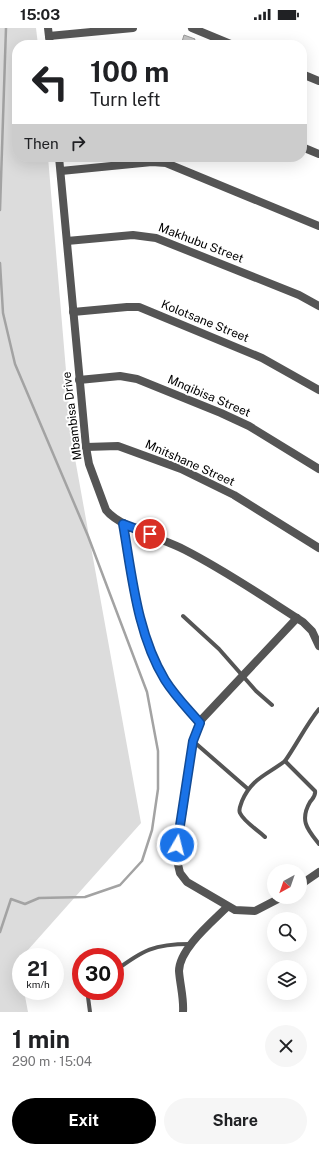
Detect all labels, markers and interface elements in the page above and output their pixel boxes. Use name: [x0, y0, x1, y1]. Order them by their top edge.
text: 15:03: [20, 6, 60, 23]
text: 100 m: [90, 55, 169, 88]
icon: left: [24, 56, 76, 108]
text: Turn left: [90, 89, 160, 110]
icon: right: [67, 132, 89, 154]
text: Then: [24, 135, 59, 152]
street label: Makhubu Street: [156, 220, 246, 266]
street label: Kolotsane Street: [159, 297, 251, 345]
street label: Mbambisa Drive: [60, 371, 84, 461]
street label: Mnqibisa Street: [165, 372, 253, 420]
street label: Mnitshane Street: [143, 437, 237, 489]
pin: [133, 517, 167, 551]
icon: arrive: [139, 523, 161, 545]
position arrow: [156, 824, 198, 866]
north arrow: [267, 864, 307, 904]
map controls: [267, 864, 307, 1000]
button: search: [267, 912, 307, 952]
speed limit sign: 30: [72, 948, 124, 1000]
text: 21: [27, 957, 49, 981]
button: layers: [267, 960, 307, 1000]
text: km/h: [26, 978, 50, 990]
text: 1 min: [12, 1025, 70, 1053]
button: close: [265, 1025, 307, 1067]
text: 290 m · 15:04: [12, 1054, 92, 1069]
button: Exit: [12, 1098, 156, 1144]
button: Share: [164, 1098, 307, 1144]

